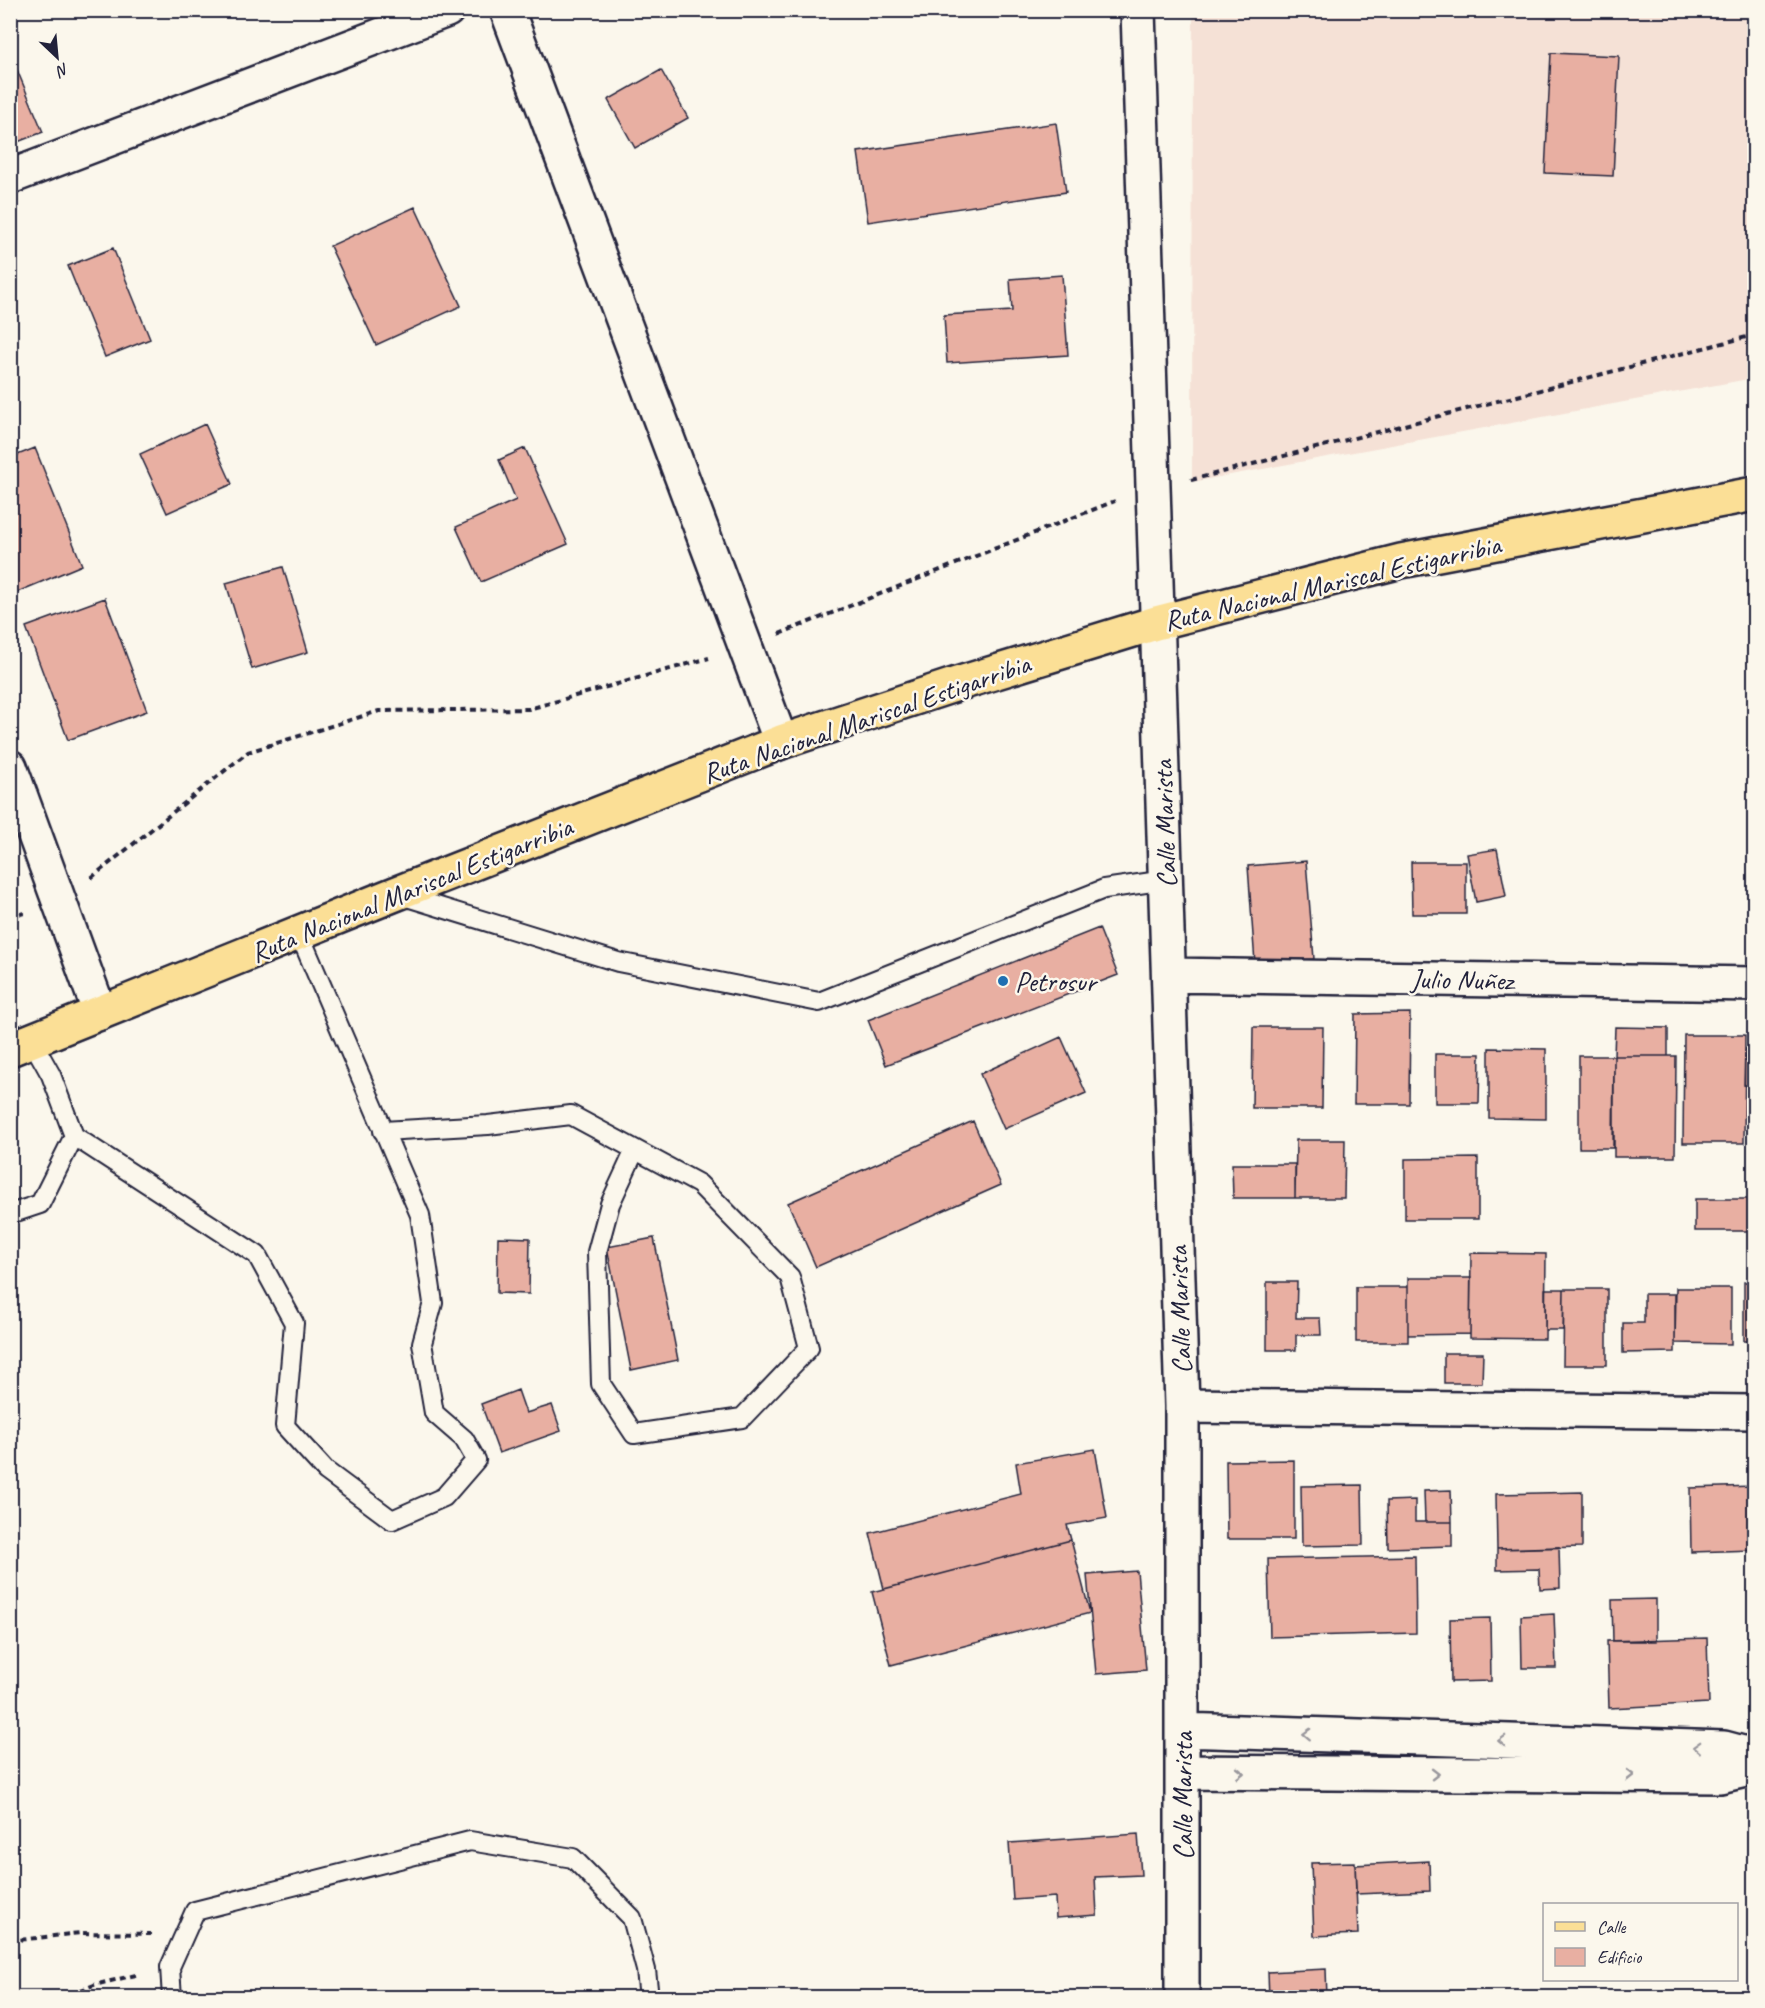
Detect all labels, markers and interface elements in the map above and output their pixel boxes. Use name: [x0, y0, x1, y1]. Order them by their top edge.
north arrow: [27, 27, 87, 87]
text: N: [52, 58, 72, 82]
street label: Ruta Nacional Mariscal Estigarribia: [1161, 526, 1505, 638]
street label: Ruta Nacional Mariscal Estigarribia: [698, 645, 1036, 791]
street label: Calle Marista: [1145, 758, 1184, 888]
street label: Ruta Nacional Mariscal Estigarribia: [245, 808, 579, 970]
street label: Julio Nuñez: [1409, 961, 1516, 998]
place label: Petrosur: [1015, 964, 1099, 999]
marker: Petrosur: [996, 974, 1010, 988]
street label: Calle Marista: [1160, 1244, 1199, 1374]
one-way arrow: [1303, 1728, 1312, 1741]
street label: Calle Marista: [1165, 1730, 1200, 1860]
one-way arrow: [1498, 1734, 1507, 1747]
one-way arrow: [1693, 1740, 1702, 1753]
one-way arrow: [1236, 1767, 1245, 1779]
one-way arrow: [1431, 1768, 1440, 1780]
one-way arrow: [1626, 1769, 1635, 1781]
legend: [1543, 1903, 1738, 1981]
text: Calle: [1597, 1916, 1626, 1938]
text: Edificio: [1597, 1946, 1643, 1968]

